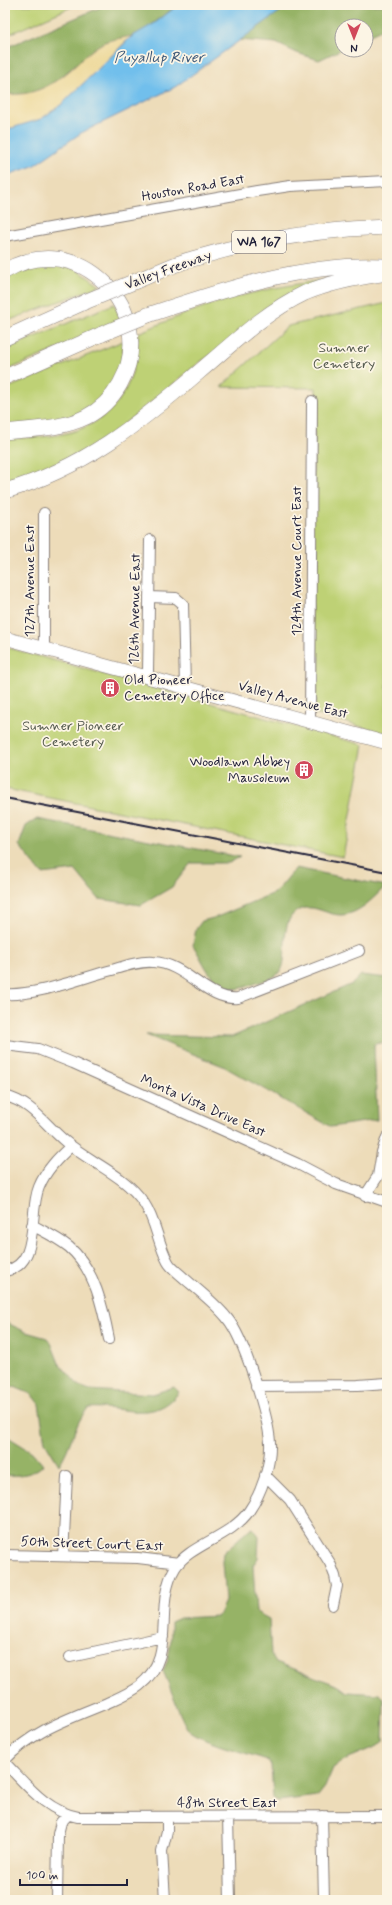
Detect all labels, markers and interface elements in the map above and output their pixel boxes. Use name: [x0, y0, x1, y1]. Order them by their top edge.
north arrow: [334, 18, 374, 58]
text: N: [350, 40, 358, 54]
water label: Puyallup River: [114, 48, 206, 68]
street label: Houston Road East: [140, 170, 246, 206]
road number: WA 167: [232, 231, 286, 253]
street label: Valley Freeway: [122, 246, 214, 294]
park label: Sumner Cemetery: [313, 339, 375, 373]
street label: 124th Avenue Court East: [288, 486, 306, 636]
street label: 127th Avenue East: [21, 524, 39, 637]
street label: 126th Avenue East: [125, 553, 145, 665]
place label: Old Pioneer Cemetery Office: [124, 671, 225, 705]
building icon: Old Pioneer Cemetery Office: [99, 677, 121, 699]
street label: Valley Avenue East: [236, 677, 350, 723]
park label: Sumner Pioneer Cemetery: [22, 717, 124, 751]
place label: Woodlawn Abbey Mausoleum: [190, 753, 290, 787]
building icon: Woodlawn Abbey Mausoleum: [293, 759, 315, 781]
street label: Monta Vista Drive East: [138, 1070, 269, 1142]
street label: 50th Street Court East: [20, 1533, 164, 1555]
street label: 48th Street East: [177, 1794, 277, 1812]
scale bar: [20, 1861, 127, 1887]
text: 100 m: [26, 1868, 58, 1884]

